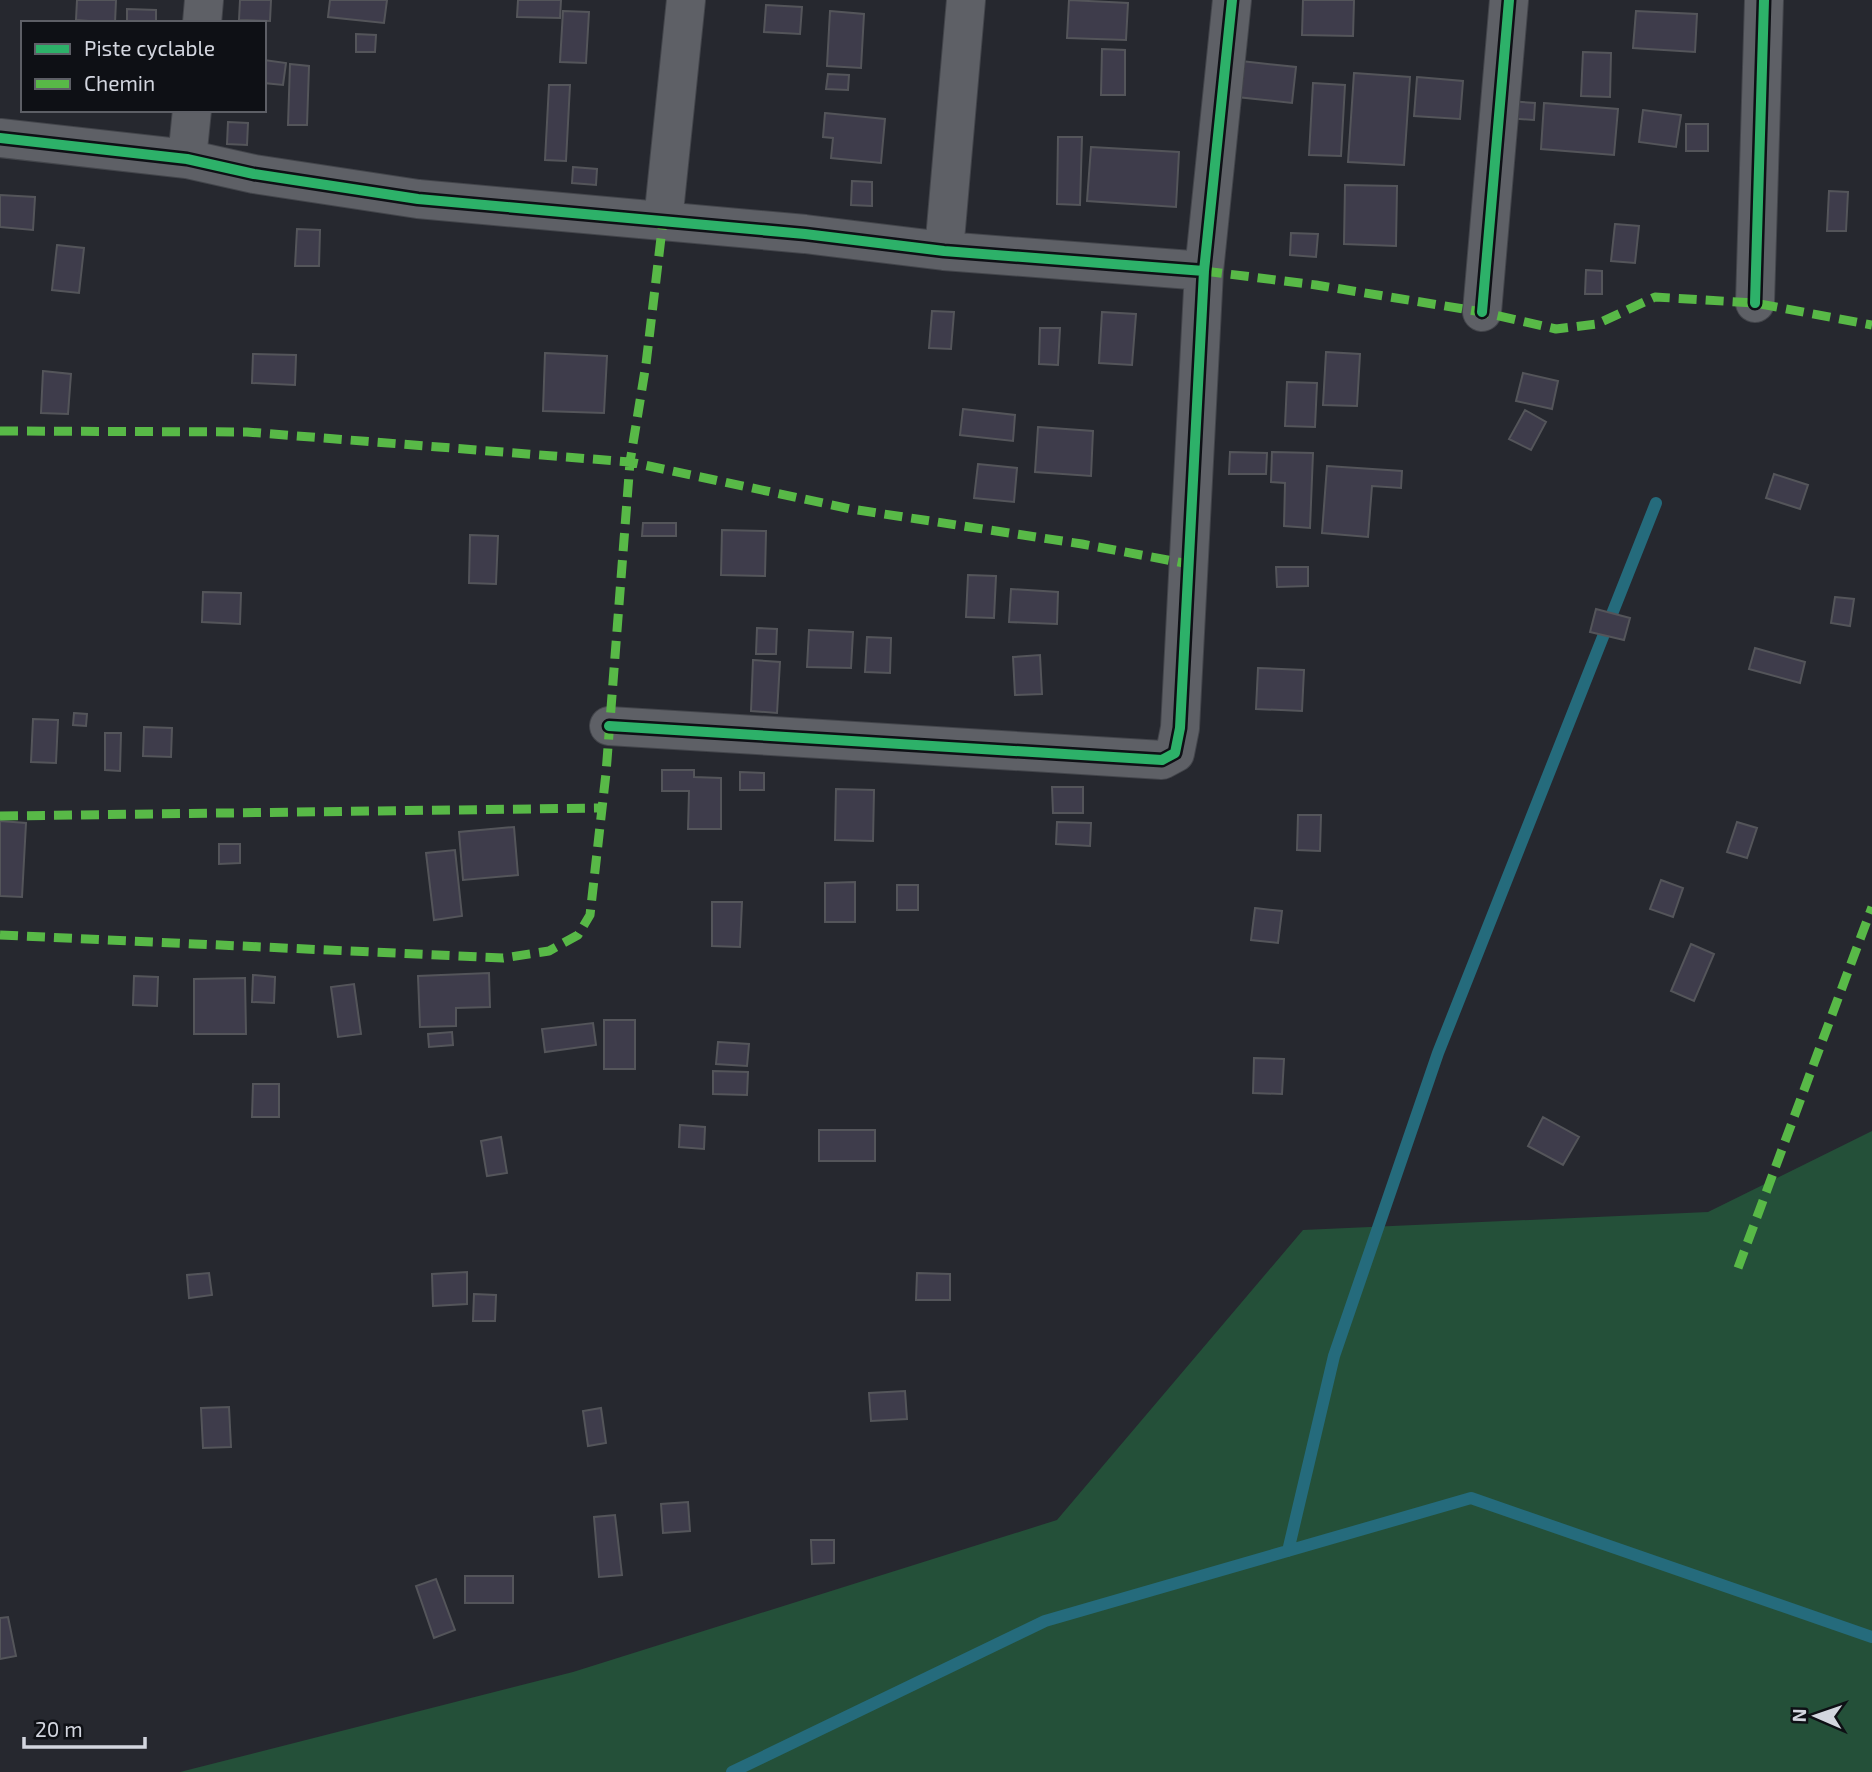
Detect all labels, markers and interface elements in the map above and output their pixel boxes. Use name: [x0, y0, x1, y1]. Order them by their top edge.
legend: [21, 21, 266, 112]
text: Piste cyclable: [84, 35, 215, 60]
text: Chemin: [84, 70, 155, 95]
north arrow: [1781, 1681, 1851, 1751]
scale bar: [24, 1706, 145, 1750]
text: N: [1787, 1708, 1810, 1723]
text: 20 m: [35, 1716, 83, 1741]

